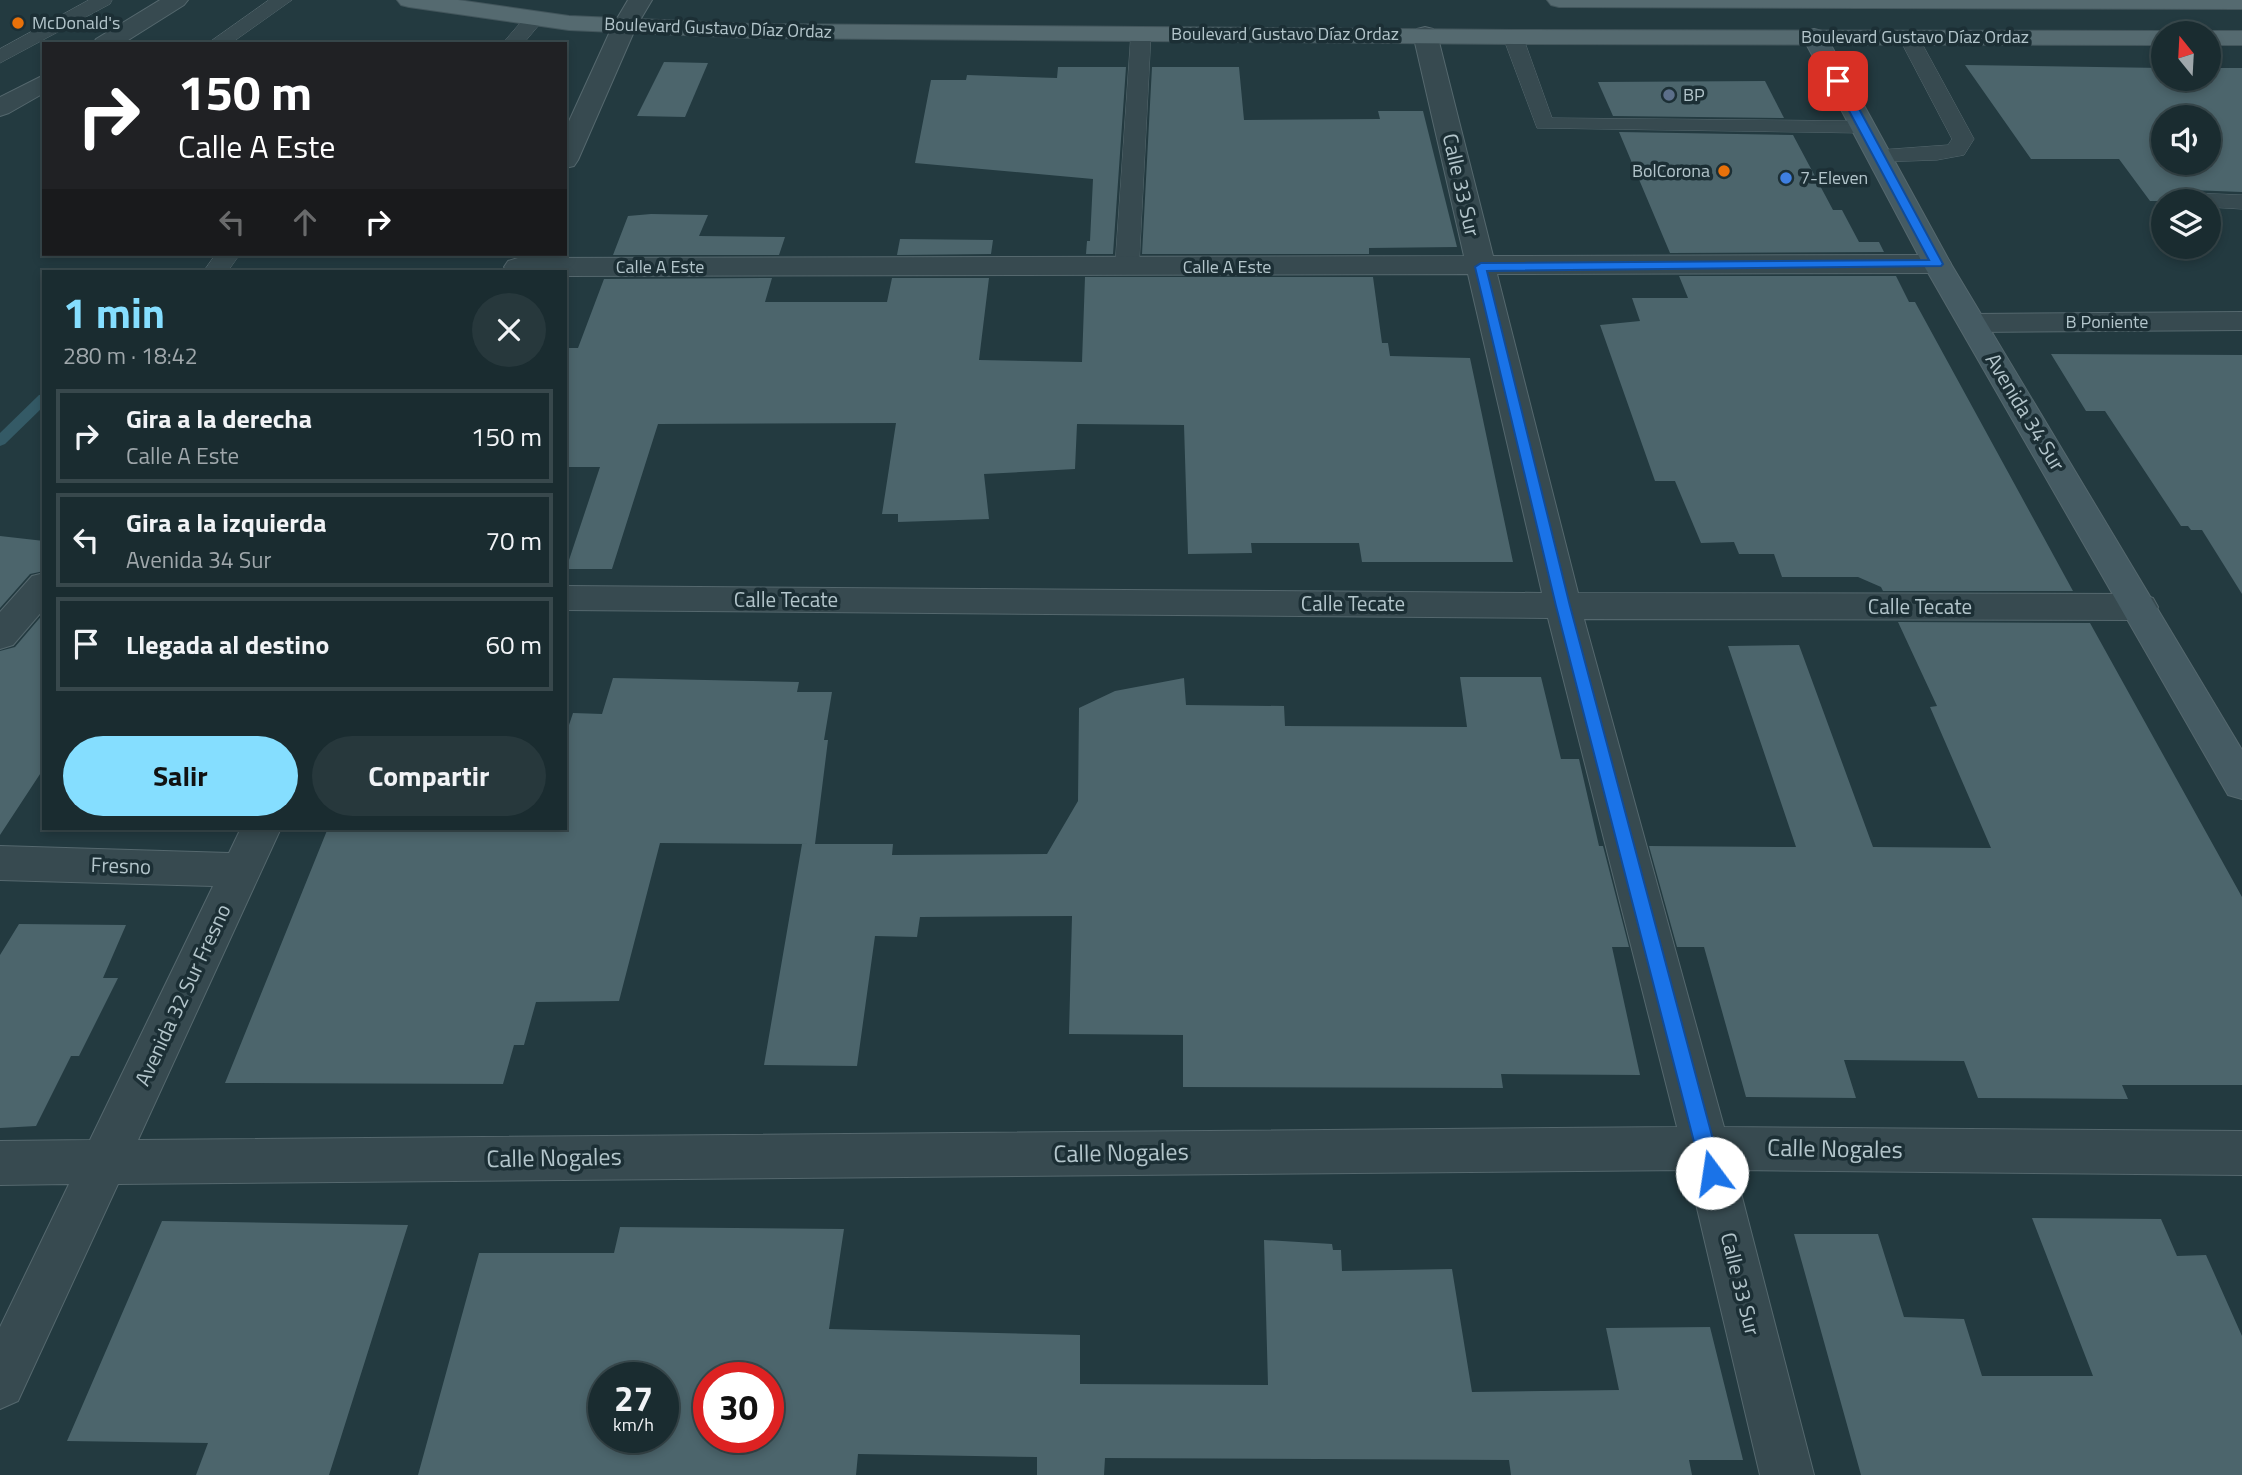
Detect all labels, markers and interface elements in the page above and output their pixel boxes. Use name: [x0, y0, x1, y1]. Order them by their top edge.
place label: McDonald's: [32, 9, 120, 36]
street label: Boulevard Gustavo Díaz Ordaz: [604, 10, 832, 45]
marker: McDonald's: [10, 15, 26, 31]
street label: Boulevard Gustavo Díaz Ordaz: [1171, 20, 1399, 47]
north arrow: [2151, 21, 2221, 91]
map controls: [2151, 21, 2221, 259]
street label: Boulevard Gustavo Díaz Ordaz: [1801, 23, 2029, 50]
pin: [1808, 51, 1868, 111]
text: 150 m: [178, 54, 312, 129]
icon: arrive: [1819, 62, 1857, 100]
icon: right: [63, 70, 154, 161]
place label: BP: [1683, 81, 1705, 108]
marker: BP: [1661, 87, 1677, 103]
button: sound: [2151, 105, 2221, 175]
text: Calle A Este: [178, 122, 336, 170]
street label: Calle 33 Sur: [1435, 130, 1489, 239]
place label: BolCorona: [1632, 157, 1710, 184]
marker: BolCorona: [1716, 163, 1732, 179]
place label: 7-Eleven: [1800, 164, 1868, 191]
marker: 7-Eleven: [1778, 170, 1794, 186]
button: layers: [2151, 189, 2221, 259]
icon: left: [213, 203, 251, 241]
icon: ahead: [286, 203, 324, 241]
icon: right: [359, 203, 397, 241]
street label: Calle A Este: [616, 253, 704, 280]
street label: Calle A Este: [1183, 253, 1271, 280]
text: 1 min: [63, 280, 165, 344]
button: close: [472, 293, 546, 367]
street label: B Poniente: [2066, 308, 2148, 335]
text: 280 m · 18:42: [63, 338, 198, 373]
street label: Avenida 34 Sur: [1978, 346, 2074, 477]
text: Gira a la derecha: [126, 399, 312, 438]
icon: right: [67, 417, 105, 455]
text: 150 m: [471, 417, 542, 456]
text: Calle A Este: [126, 438, 239, 473]
text: Gira a la izquierda: [126, 503, 327, 542]
icon: left: [67, 521, 105, 559]
text: 70 m: [485, 521, 542, 560]
text: Avenida 34 Sur: [126, 542, 271, 577]
street label: Calle Tecate: [734, 583, 838, 615]
street label: Calle Tecate: [1301, 587, 1405, 619]
street label: Calle Tecate: [1868, 590, 1972, 622]
icon: arrive: [67, 625, 105, 663]
text: Llegada al destino: [126, 625, 329, 664]
text: 60 m: [485, 625, 542, 664]
button: Salir: [63, 736, 298, 816]
button: Compartir: [312, 736, 546, 816]
street label: Fresno: [90, 848, 152, 882]
street label: Avenida 32 Sur Fresno: [126, 898, 238, 1091]
street label: Calle Nogales: [1767, 1129, 1903, 1167]
street label: Calle Nogales: [1053, 1133, 1189, 1171]
position arrow: [1675, 1136, 1749, 1210]
street label: Calle Nogales: [486, 1138, 622, 1176]
street label: Calle 33 Sur: [1713, 1229, 1769, 1338]
speed limit sign: 30: [693, 1362, 784, 1453]
text: 27: [614, 1371, 653, 1425]
text: km/h: [613, 1411, 654, 1438]

